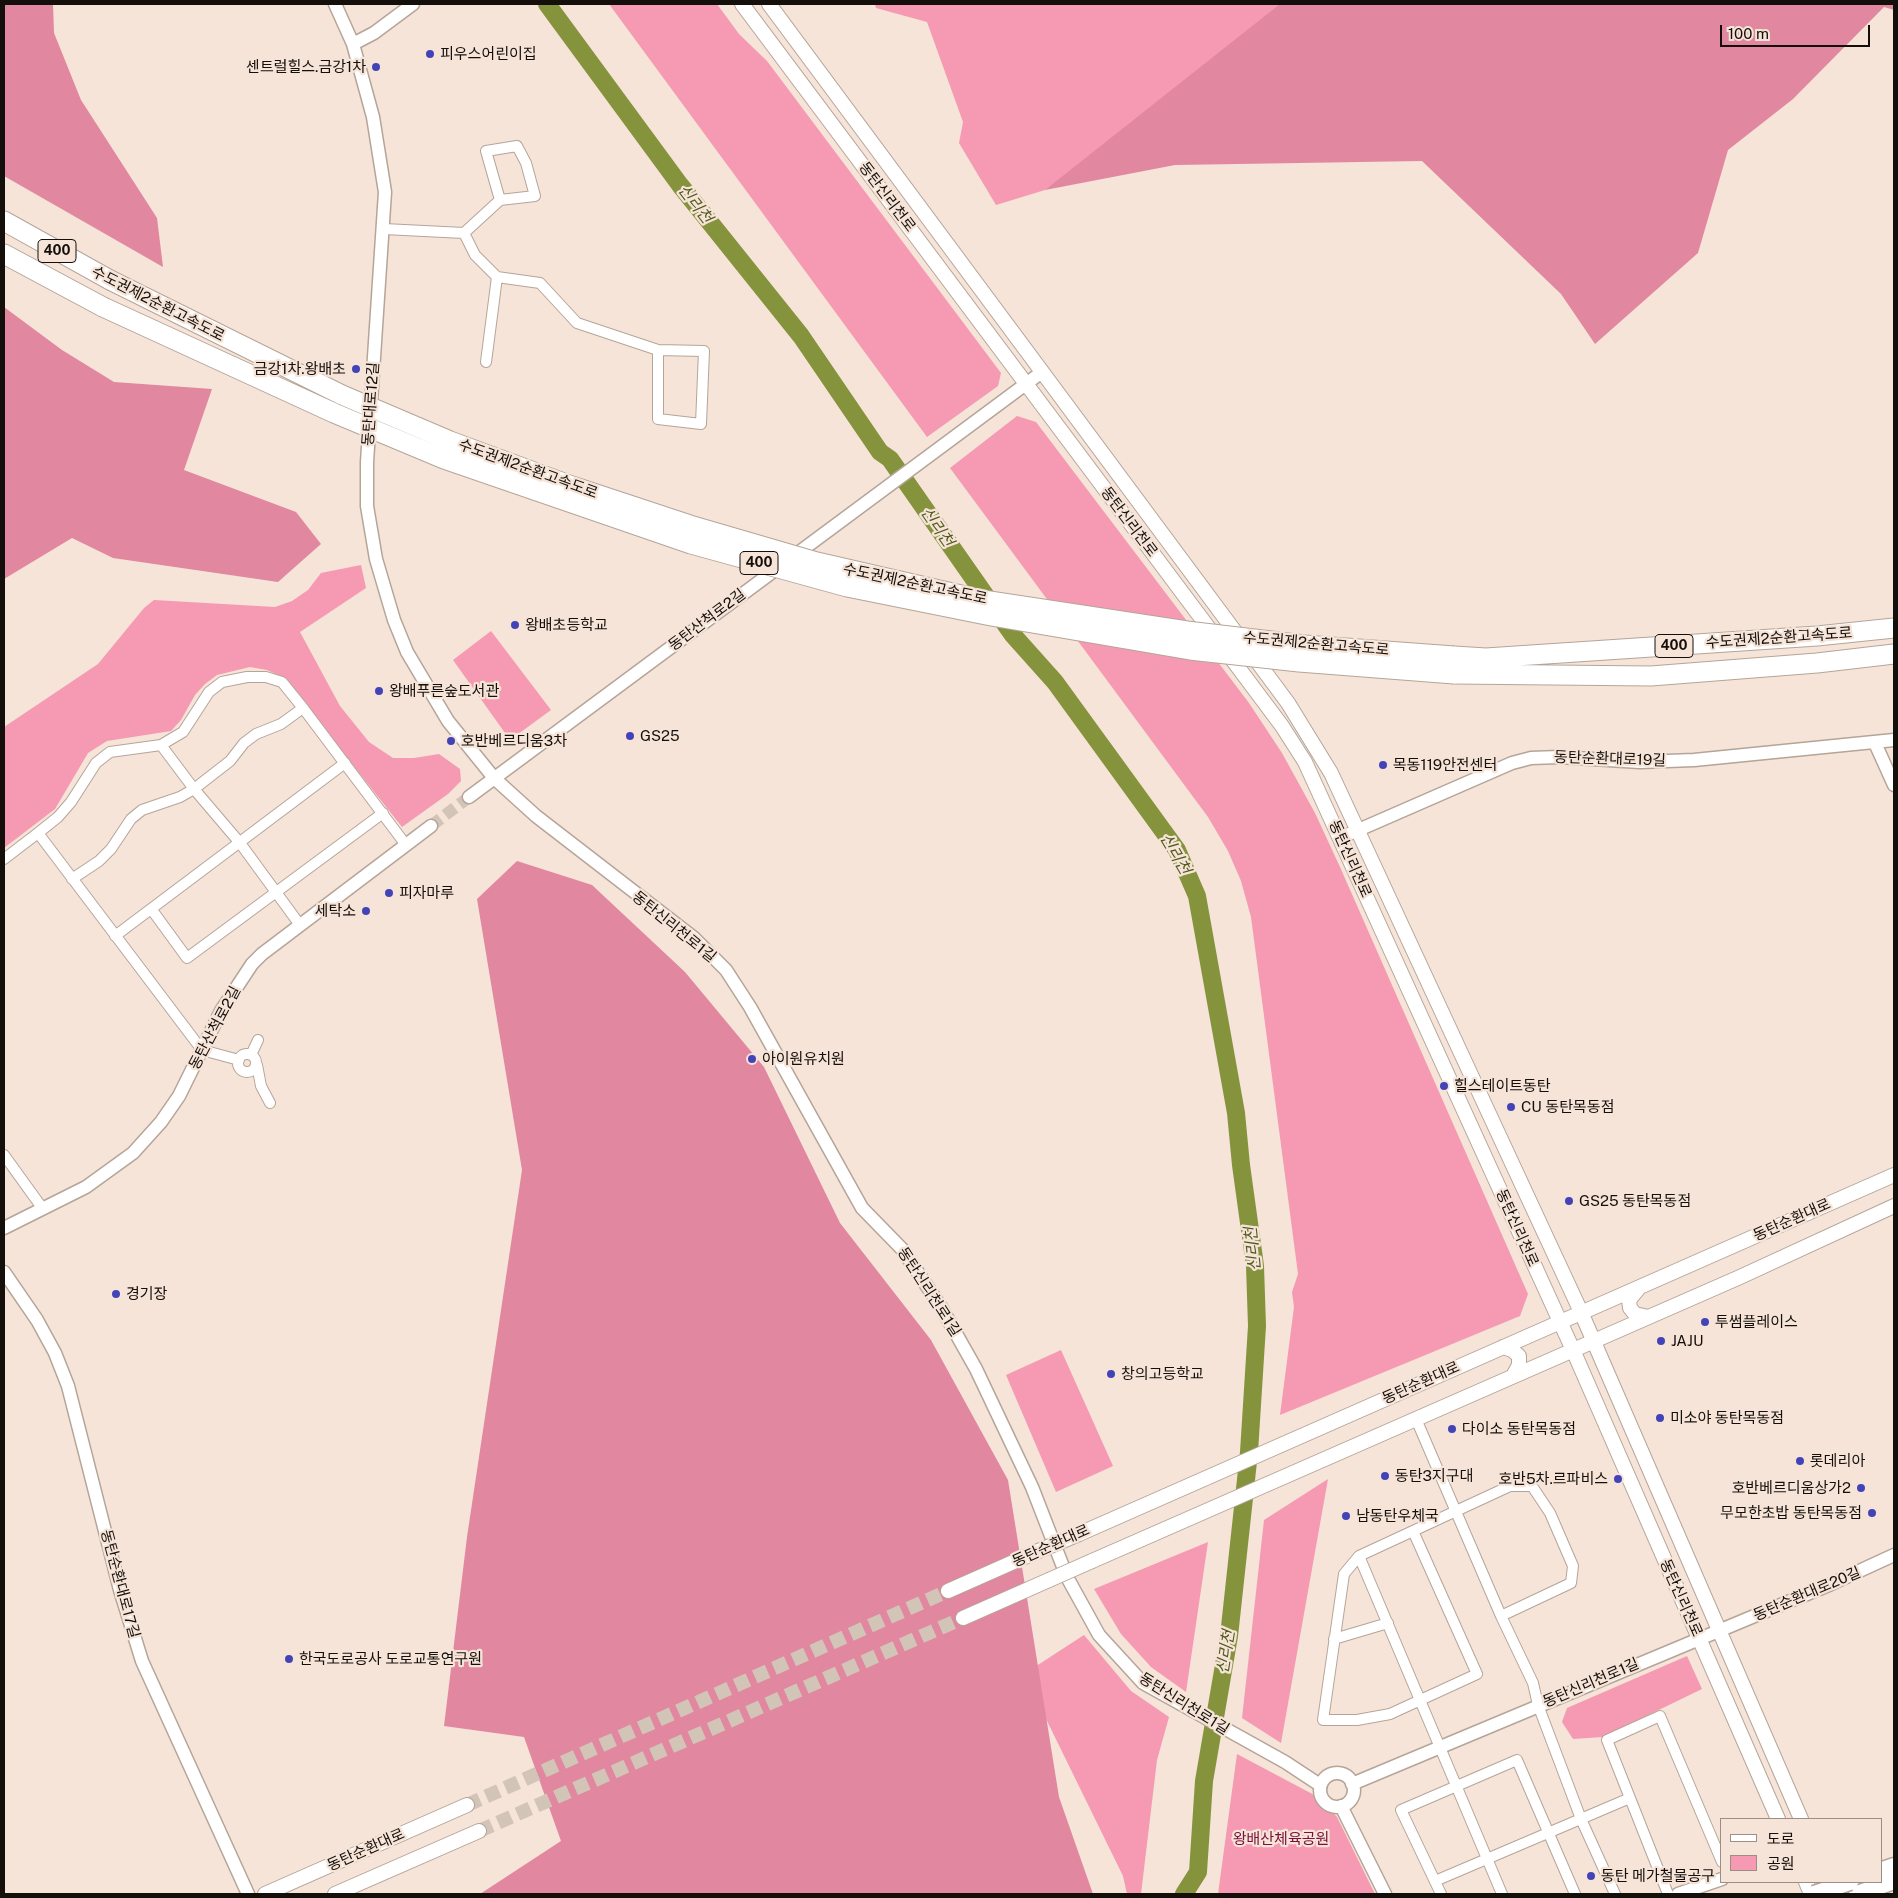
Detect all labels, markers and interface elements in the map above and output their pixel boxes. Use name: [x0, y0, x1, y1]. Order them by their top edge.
scale bar: [1723, 15, 1873, 47]
text: 100 m: [1728, 25, 1769, 42]
place label: 피우스어린이집: [440, 45, 537, 63]
marker: 피우스어린이집: [424, 48, 436, 60]
place label: 센트럴힐스.금강1차: [246, 58, 366, 76]
marker: 센트럴힐스.금강1차: [370, 61, 382, 73]
street label: 동탄신리천로: [855, 159, 919, 235]
water label: 신리천: [674, 181, 716, 227]
road number: 400: [38, 240, 76, 262]
street label: 수도권제2순환고속도로: [88, 263, 228, 345]
place label: 금강1차.왕배초: [254, 360, 346, 378]
street label: 동탄대로12길: [359, 361, 383, 447]
marker: 금강1차.왕배초: [350, 363, 362, 375]
street label: 수도권제2순환고속도로: [456, 435, 600, 503]
street label: 동탄신리천로: [1097, 484, 1161, 560]
water label: 신리천: [916, 503, 958, 551]
road number: 400: [740, 552, 778, 574]
street label: 수도권제2순환고속도로: [841, 560, 989, 608]
street label: 동탄산척로2길: [665, 585, 749, 655]
place label: 왕배초등학교: [525, 616, 608, 634]
marker: 왕배초등학교: [509, 619, 521, 631]
street label: 수도권제2순환고속도로: [1705, 624, 1853, 652]
street label: 수도권제2순환고속도로: [1242, 629, 1390, 659]
road number: 400: [1655, 634, 1693, 658]
place label: 왕배푸른숲도서관: [389, 682, 499, 700]
marker: 왕배푸른숲도서관: [373, 685, 385, 697]
place label: GS25: [640, 727, 680, 745]
marker: GS25: [624, 730, 636, 742]
place label: 호반베르디움3차: [461, 732, 567, 750]
marker: 호반베르디움3차: [445, 735, 457, 747]
street label: 동탄순환대로19길: [1554, 748, 1666, 770]
place label: 목동119안전센터: [1393, 756, 1497, 774]
marker: 목동119안전센터: [1377, 759, 1389, 771]
street label: 동탄신리천로: [1325, 818, 1375, 900]
water label: 신리천: [1156, 830, 1194, 878]
place label: 피자마루: [399, 884, 454, 902]
marker: 피자마루: [383, 887, 395, 899]
street label: 동탄신리천로1길: [628, 888, 720, 966]
place label: 세탁소: [315, 902, 356, 920]
marker: 세탁소: [360, 905, 372, 917]
street label: 동탄산척로2길: [186, 983, 244, 1073]
place label: 아이원유치원: [762, 1050, 845, 1068]
marker: 아이원유치원: [746, 1053, 758, 1065]
place label: 힐스테이트동탄: [1454, 1077, 1551, 1095]
marker: 힐스테이트동탄: [1438, 1080, 1450, 1092]
place label: CU 동탄목동점: [1521, 1098, 1614, 1116]
marker: CU 동탄목동점: [1505, 1101, 1517, 1113]
street label: 동탄신리천로: [1492, 1187, 1542, 1269]
place label: GS25 동탄목동점: [1579, 1192, 1691, 1210]
marker: GS25 동탄목동점: [1563, 1195, 1575, 1207]
street label: 동탄순환대로: [1751, 1195, 1833, 1245]
water label: 신리천: [1241, 1226, 1265, 1272]
street label: 동탄신리천로1길: [893, 1244, 965, 1340]
place label: 경기장: [126, 1285, 167, 1303]
marker: 경기장: [110, 1288, 122, 1300]
place label: 투썸플레이스: [1715, 1313, 1798, 1331]
marker: 투썸플레이스: [1699, 1316, 1711, 1328]
place label: JAJU: [1671, 1332, 1703, 1350]
marker: JAJU: [1655, 1335, 1667, 1347]
street label: 동탄순환대로: [1380, 1358, 1462, 1408]
place label: 창의고등학교: [1121, 1365, 1204, 1383]
marker: 창의고등학교: [1105, 1368, 1117, 1380]
place label: 미소야 동탄목동점: [1670, 1409, 1784, 1427]
marker: 미소야 동탄목동점: [1654, 1412, 1666, 1424]
place label: 다이소 동탄목동점: [1462, 1420, 1576, 1438]
marker: 다이소 동탄목동점: [1446, 1423, 1458, 1435]
place label: 롯데리아: [1810, 1452, 1865, 1470]
marker: 롯데리아: [1794, 1455, 1806, 1467]
place label: 동탄3지구대: [1395, 1467, 1473, 1485]
marker: 동탄3지구대: [1379, 1470, 1391, 1482]
place label: 호반5차.르파비스: [1498, 1470, 1608, 1488]
marker: 호반5차.르파비스: [1612, 1473, 1624, 1485]
place label: 호반베르디움상가2: [1732, 1479, 1851, 1497]
marker: 호반베르디움상가2: [1855, 1482, 1867, 1494]
place label: 무모한초밥 동탄목동점: [1720, 1504, 1862, 1522]
place label: 남동탄우체국: [1356, 1507, 1439, 1525]
marker: 무모한초밥 동탄목동점: [1866, 1507, 1878, 1519]
marker: 남동탄우체국: [1340, 1510, 1352, 1522]
street label: 동탄순환대로: [1010, 1521, 1092, 1571]
street label: 동탄순환대로17길: [97, 1528, 143, 1640]
street label: 동탄신리천로: [1656, 1557, 1706, 1639]
street label: 동탄순환대로20길: [1751, 1563, 1863, 1625]
water label: 신리천: [1213, 1629, 1239, 1675]
place label: 한국도로공사 도로교통연구원: [299, 1650, 482, 1668]
marker: 한국도로공사 도로교통연구원: [283, 1653, 295, 1665]
street label: 동탄신리천로1길: [1540, 1655, 1642, 1711]
street label: 동탄신리천로1길: [1136, 1669, 1232, 1739]
legend: [1720, 1818, 1883, 1883]
street label: 동탄순환대로: [325, 1825, 407, 1875]
park label: 왕배산체육공원: [1233, 1830, 1329, 1848]
text: 도로: [1767, 1830, 1795, 1847]
text: 공원: [1767, 1855, 1795, 1872]
place label: 동탄 메가철물공구: [1601, 1867, 1715, 1885]
marker: 동탄 메가철물공구: [1585, 1870, 1597, 1882]

